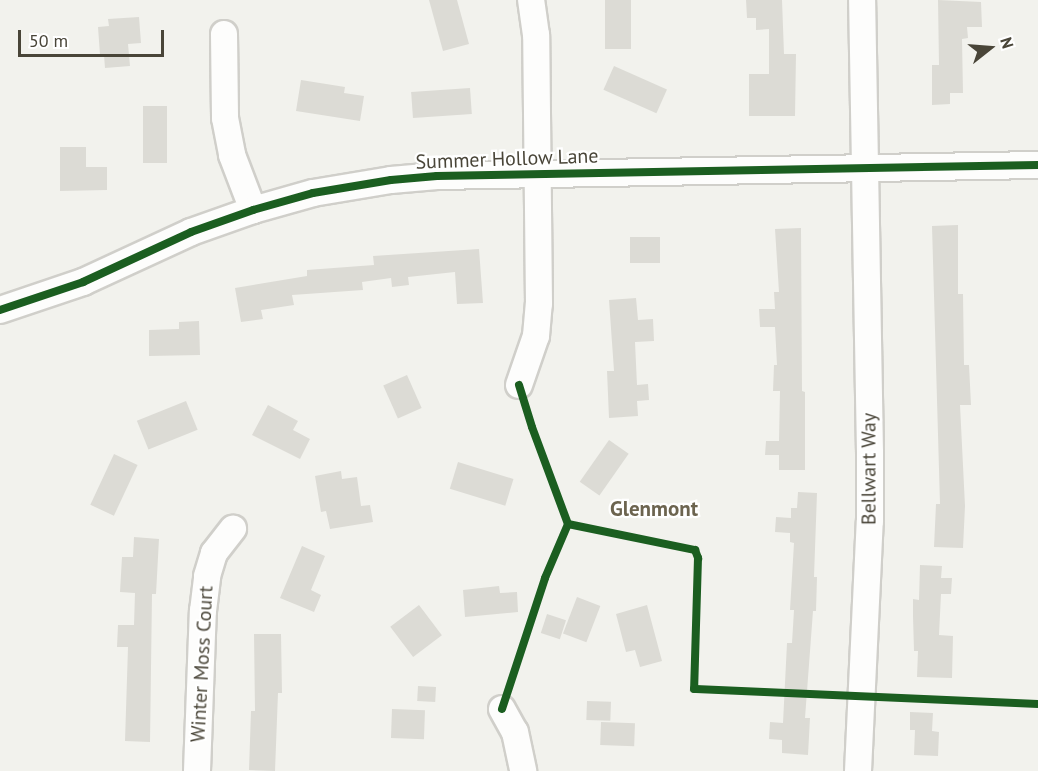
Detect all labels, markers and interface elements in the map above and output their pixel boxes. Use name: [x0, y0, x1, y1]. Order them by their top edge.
scale bar: [21, 18, 166, 56]
north arrow: [960, 18, 1020, 78]
text: 50 m: [29, 29, 68, 52]
text: N: [996, 35, 1018, 51]
street label: Summer Hollow Lane: [415, 144, 599, 174]
street label: Bellwart Way: [857, 413, 881, 525]
district label: Glenmont: [610, 496, 698, 522]
street label: Winter Moss Court: [186, 585, 218, 743]

